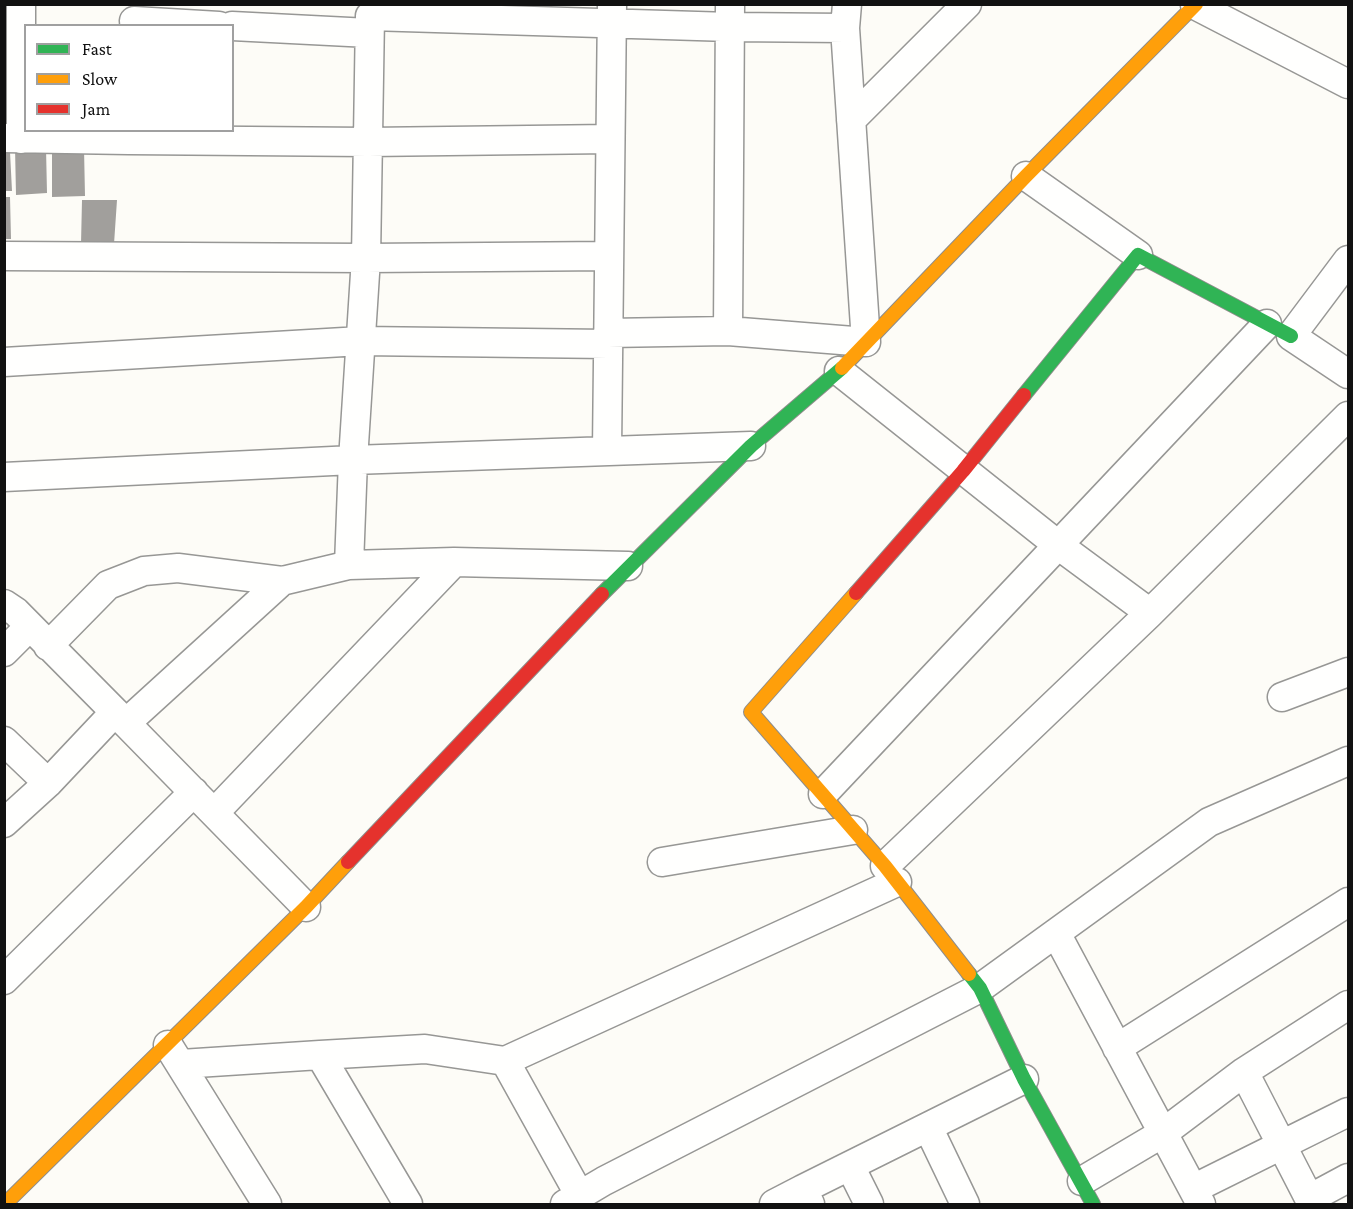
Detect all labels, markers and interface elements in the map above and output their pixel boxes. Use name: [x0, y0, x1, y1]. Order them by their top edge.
legend: [24, 24, 234, 132]
text: Fast: [82, 39, 112, 59]
text: Slow: [82, 69, 117, 89]
text: Jam: [82, 99, 110, 119]

